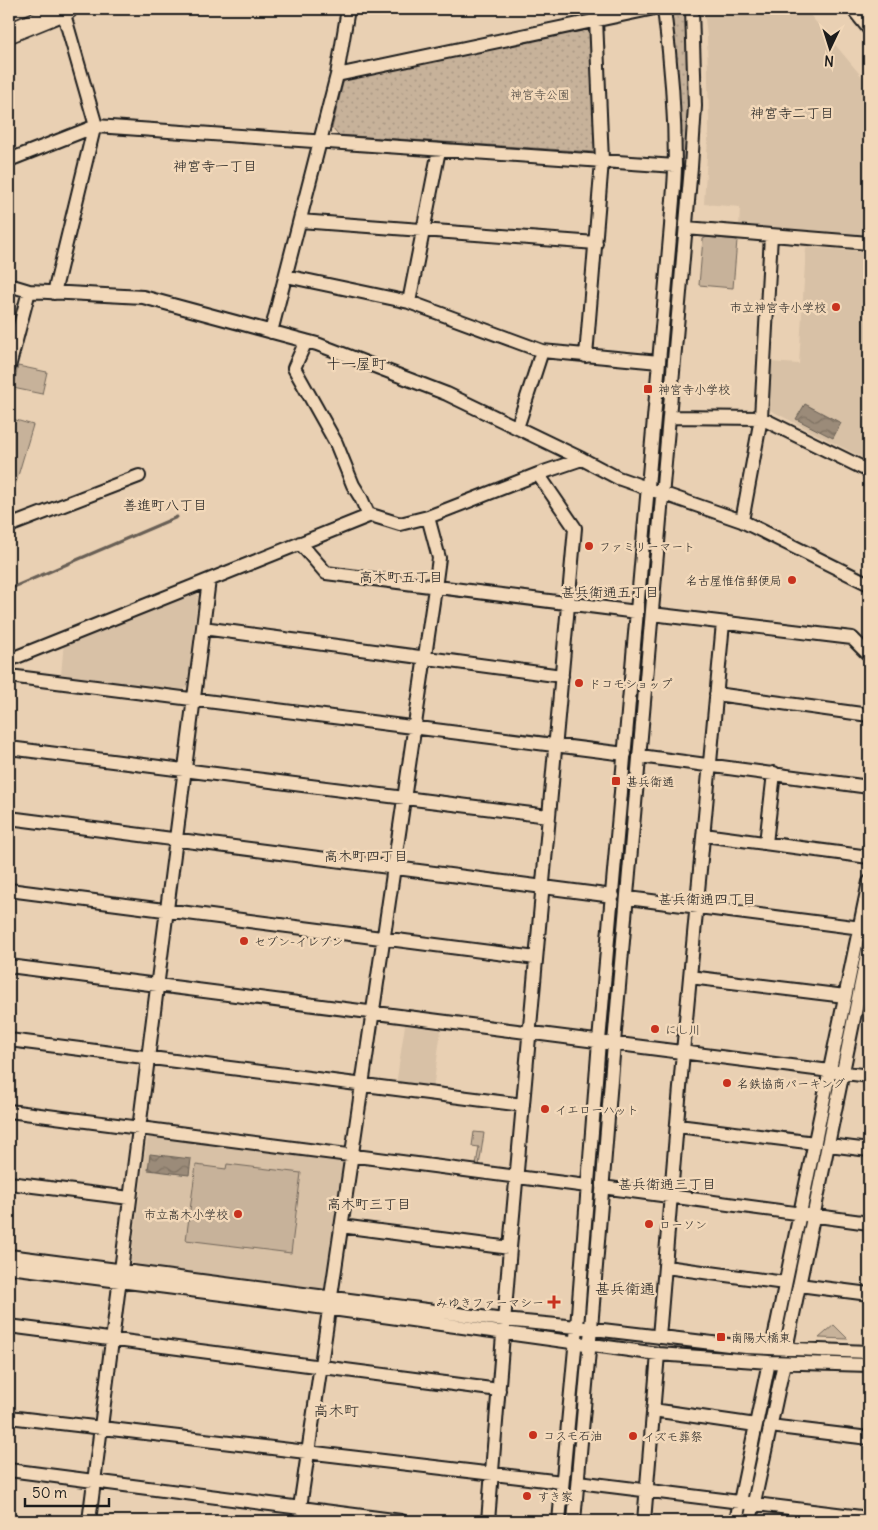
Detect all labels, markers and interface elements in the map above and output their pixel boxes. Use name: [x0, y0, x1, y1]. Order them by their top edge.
north arrow: [806, 22, 856, 72]
text: N: [824, 52, 835, 70]
park label: 神宮寺公園: [510, 87, 570, 102]
district label: 神宮寺二丁目: [750, 104, 834, 122]
district label: 神宮寺一丁目: [173, 157, 257, 175]
place label: 市立神宮寺小学校: [730, 300, 826, 315]
marker: 市立神宮寺小学校: [830, 301, 842, 313]
district label: 十一屋町: [326, 354, 387, 373]
place label: 神宮寺小学校: [658, 382, 730, 397]
marker: 神宮寺小学校: [642, 383, 654, 395]
district label: 善進町八丁目: [123, 496, 207, 514]
place label: ファミリーマート: [599, 539, 695, 554]
marker: ファミリーマート: [583, 540, 595, 552]
district label: 高木町五丁目: [359, 568, 443, 586]
place label: 名古屋惟信郵便局: [686, 573, 782, 588]
marker: 名古屋惟信郵便局: [786, 574, 798, 586]
district label: 甚兵衛通五丁目: [561, 583, 659, 601]
place label: ドコモショップ: [589, 676, 673, 691]
marker: ドコモショップ: [573, 677, 585, 689]
place label: 甚兵衛通: [626, 774, 674, 789]
marker: 甚兵衛通: [610, 775, 622, 787]
district label: 高木町四丁目: [324, 847, 408, 865]
district label: 甚兵衛通四丁目: [658, 890, 756, 908]
place label: セブン-イレブン: [254, 934, 343, 949]
marker: セブン-イレブン: [238, 935, 250, 947]
place label: にし川: [665, 1022, 701, 1037]
marker: にし川: [649, 1023, 661, 1035]
place label: 名鉄協商パーキング: [737, 1076, 845, 1091]
marker: 名鉄協商パーキング: [721, 1077, 733, 1089]
place label: イエローハット: [555, 1102, 639, 1117]
marker: イエローハット: [539, 1103, 551, 1115]
district label: 甚兵衛通三丁目: [618, 1175, 716, 1193]
district label: 高木町三丁目: [327, 1195, 411, 1213]
place label: 市立高木小学校: [144, 1207, 228, 1222]
marker: 市立高木小学校: [232, 1208, 244, 1220]
place label: ローソン: [659, 1217, 707, 1232]
marker: ローソン: [643, 1218, 655, 1230]
district label: 甚兵衛通: [595, 1279, 655, 1298]
place label: みゆきファーマシー: [436, 1295, 544, 1310]
marker: みゆきファーマシー: [548, 1296, 560, 1308]
place label: 南陽大橋東: [731, 1330, 791, 1345]
marker: 南陽大橋東: [715, 1331, 727, 1343]
district label: 高木町: [313, 1401, 359, 1420]
place label: コスモ石油: [543, 1428, 603, 1443]
marker: コスモ石油: [527, 1429, 539, 1441]
place label: イズモ葬祭: [643, 1429, 703, 1444]
marker: イズモ葬祭: [627, 1430, 639, 1442]
scale bar: [25, 1475, 109, 1507]
text: 50 m: [32, 1483, 67, 1502]
place label: すき家: [537, 1489, 573, 1504]
marker: すき家: [521, 1490, 533, 1502]

